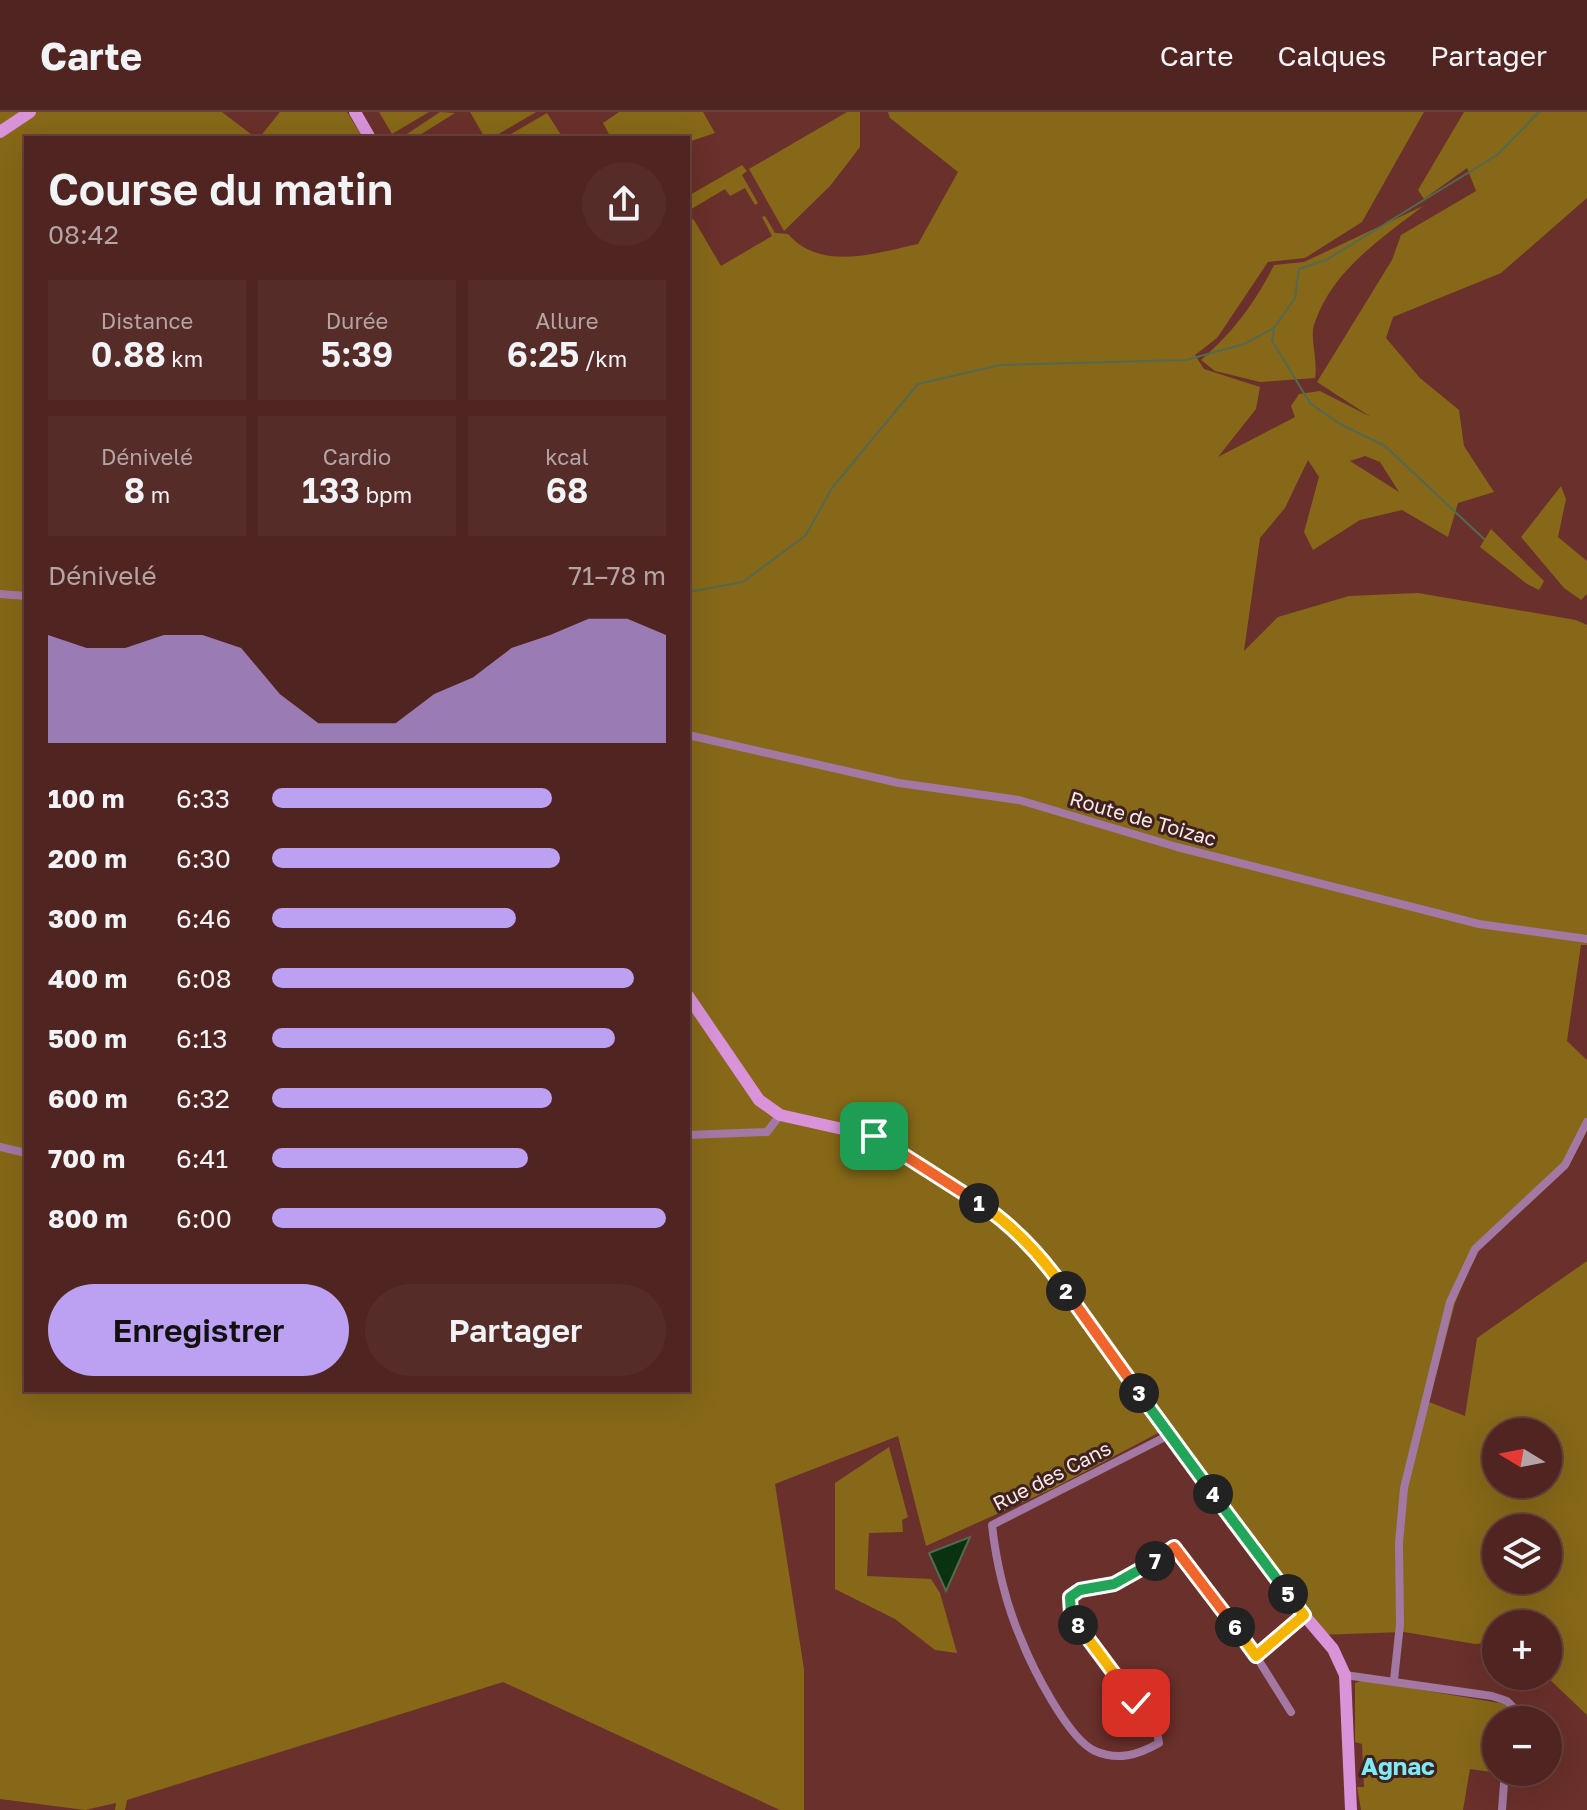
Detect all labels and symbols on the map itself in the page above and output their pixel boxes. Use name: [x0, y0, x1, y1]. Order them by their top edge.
street label: Route de Toizac: [1067, 786, 1219, 850]
pin: [840, 1102, 908, 1170]
pin: 1: [959, 1183, 999, 1223]
pin: 2: [1046, 1271, 1086, 1311]
pin: 3: [1119, 1373, 1159, 1413]
north arrow: [1482, 1418, 1562, 1498]
street label: Rue des Cans: [989, 1435, 1115, 1515]
pin: 4: [1193, 1474, 1233, 1514]
pin: 7: [1135, 1541, 1175, 1581]
pin: 5: [1268, 1574, 1308, 1614]
pin: 8: [1058, 1605, 1098, 1645]
pin: 6: [1215, 1607, 1255, 1647]
pin: [1102, 1669, 1170, 1737]
district label: Agnac: [1361, 1751, 1435, 1780]

